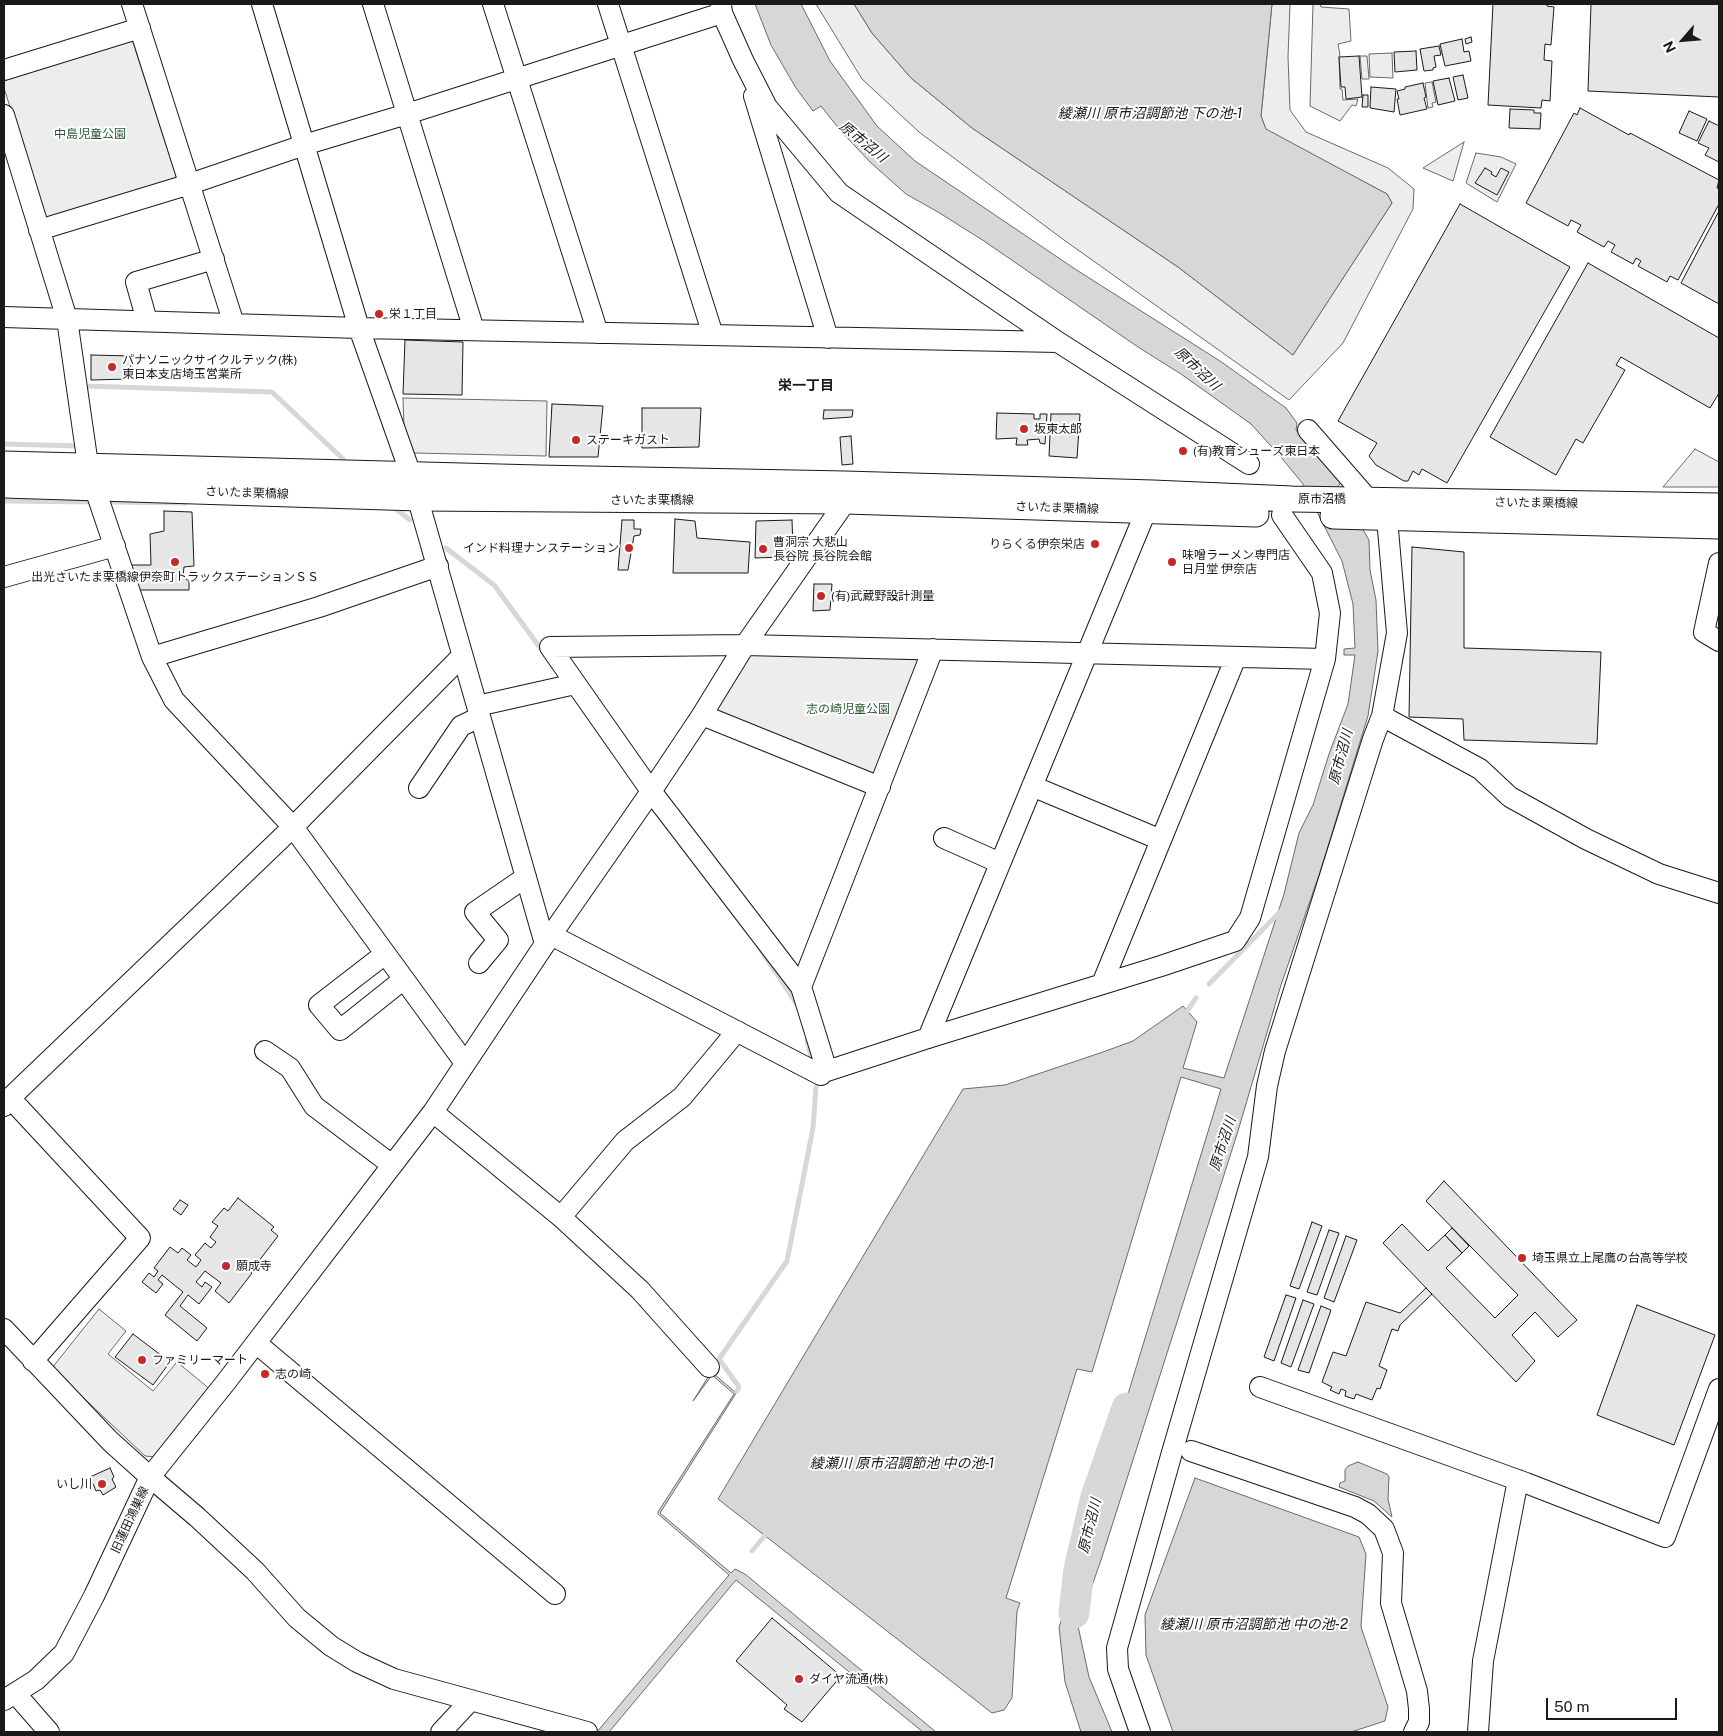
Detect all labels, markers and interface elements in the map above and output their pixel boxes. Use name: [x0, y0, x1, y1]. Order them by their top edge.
north arrow: [1658, 15, 1708, 65]
text: N: [1660, 38, 1679, 55]
water label: 綾瀬川 原市沼調節池 下の池-1: [1058, 106, 1242, 122]
water label: 原市沼川: [836, 118, 890, 166]
park label: 中島児童公園: [54, 127, 126, 141]
place label: 栄１丁目: [389, 307, 437, 321]
marker: 栄１丁目: [373, 308, 385, 320]
water label: 原市沼川: [1171, 344, 1223, 394]
place label: パナソニックサイクルテック(株) 東日本支店埼玉営業所: [122, 353, 297, 381]
marker: パナソニックサイクルテック(株) 東日本支店埼玉営業所: [106, 361, 118, 373]
district label: 栄一丁目: [778, 378, 834, 394]
place label: 坂東太郎: [1034, 422, 1082, 436]
marker: 坂東太郎: [1018, 423, 1030, 435]
place label: ステーキガスト: [586, 433, 670, 447]
marker: ステーキガスト: [570, 434, 582, 446]
place label: (有)教育シューズ東日本: [1193, 444, 1320, 458]
marker: (有)教育シューズ東日本: [1177, 445, 1189, 457]
street label: さいたま栗橋線: [205, 484, 289, 502]
street label: 原市沼橋: [1298, 492, 1346, 506]
street label: さいたま栗橋線: [610, 493, 694, 507]
street label: さいたま栗橋線: [1494, 495, 1578, 511]
street label: さいたま栗橋線: [1015, 499, 1099, 517]
place label: 曹洞宗 大悲山 長谷院 長谷院会館: [773, 535, 872, 563]
place label: りらくる伊奈栄店: [989, 537, 1085, 551]
marker: りらくる伊奈栄店: [1089, 538, 1101, 550]
place label: インド料理ナンステーション: [463, 541, 619, 555]
marker: インド料理ナンステーション: [623, 542, 635, 554]
marker: 曹洞宗 大悲山 長谷院 長谷院会館: [757, 543, 769, 555]
place label: 味噌ラーメン専門店 日月堂 伊奈店: [1182, 548, 1290, 576]
marker: 出光さいたま栗橋線伊奈町トラックステーションＳＳ: [169, 556, 181, 568]
marker: 味噌ラーメン専門店 日月堂 伊奈店: [1166, 556, 1178, 568]
place label: 出光さいたま栗橋線伊奈町トラックステーションＳＳ: [31, 570, 319, 584]
place label: (有)武蔵野設計測量: [831, 589, 934, 603]
marker: (有)武蔵野設計測量: [815, 590, 827, 602]
park label: 志の崎児童公園: [806, 702, 890, 716]
water label: 原市沼川: [1326, 728, 1356, 786]
water label: 原市沼川: [1206, 1115, 1240, 1173]
place label: 埼玉県立上尾鷹の台高等学校: [1532, 1251, 1688, 1265]
marker: 埼玉県立上尾鷹の台高等学校: [1516, 1252, 1528, 1264]
place label: 願成寺: [236, 1259, 272, 1273]
marker: 願成寺: [220, 1260, 232, 1272]
place label: ファミリーマート: [152, 1353, 248, 1367]
marker: ファミリーマート: [136, 1354, 148, 1366]
place label: 志の崎: [275, 1367, 311, 1381]
marker: 志の崎: [259, 1368, 271, 1380]
water label: 綾瀬川 原市沼調節池 中の池-1: [810, 1456, 994, 1472]
place label: いし川: [56, 1477, 92, 1491]
marker: いし川: [96, 1478, 108, 1490]
street label: 旧蓮田鴻巣線: [108, 1484, 152, 1556]
water label: 原市沼川: [1075, 1497, 1105, 1555]
water label: 綾瀬川 原市沼調節池 中の池-2: [1160, 1617, 1348, 1633]
place label: ダイヤ流通(株): [809, 1672, 888, 1686]
marker: ダイヤ流通(株): [793, 1673, 805, 1685]
scale bar: [1548, 1688, 1679, 1720]
text: 50 m: [1554, 1698, 1589, 1715]

